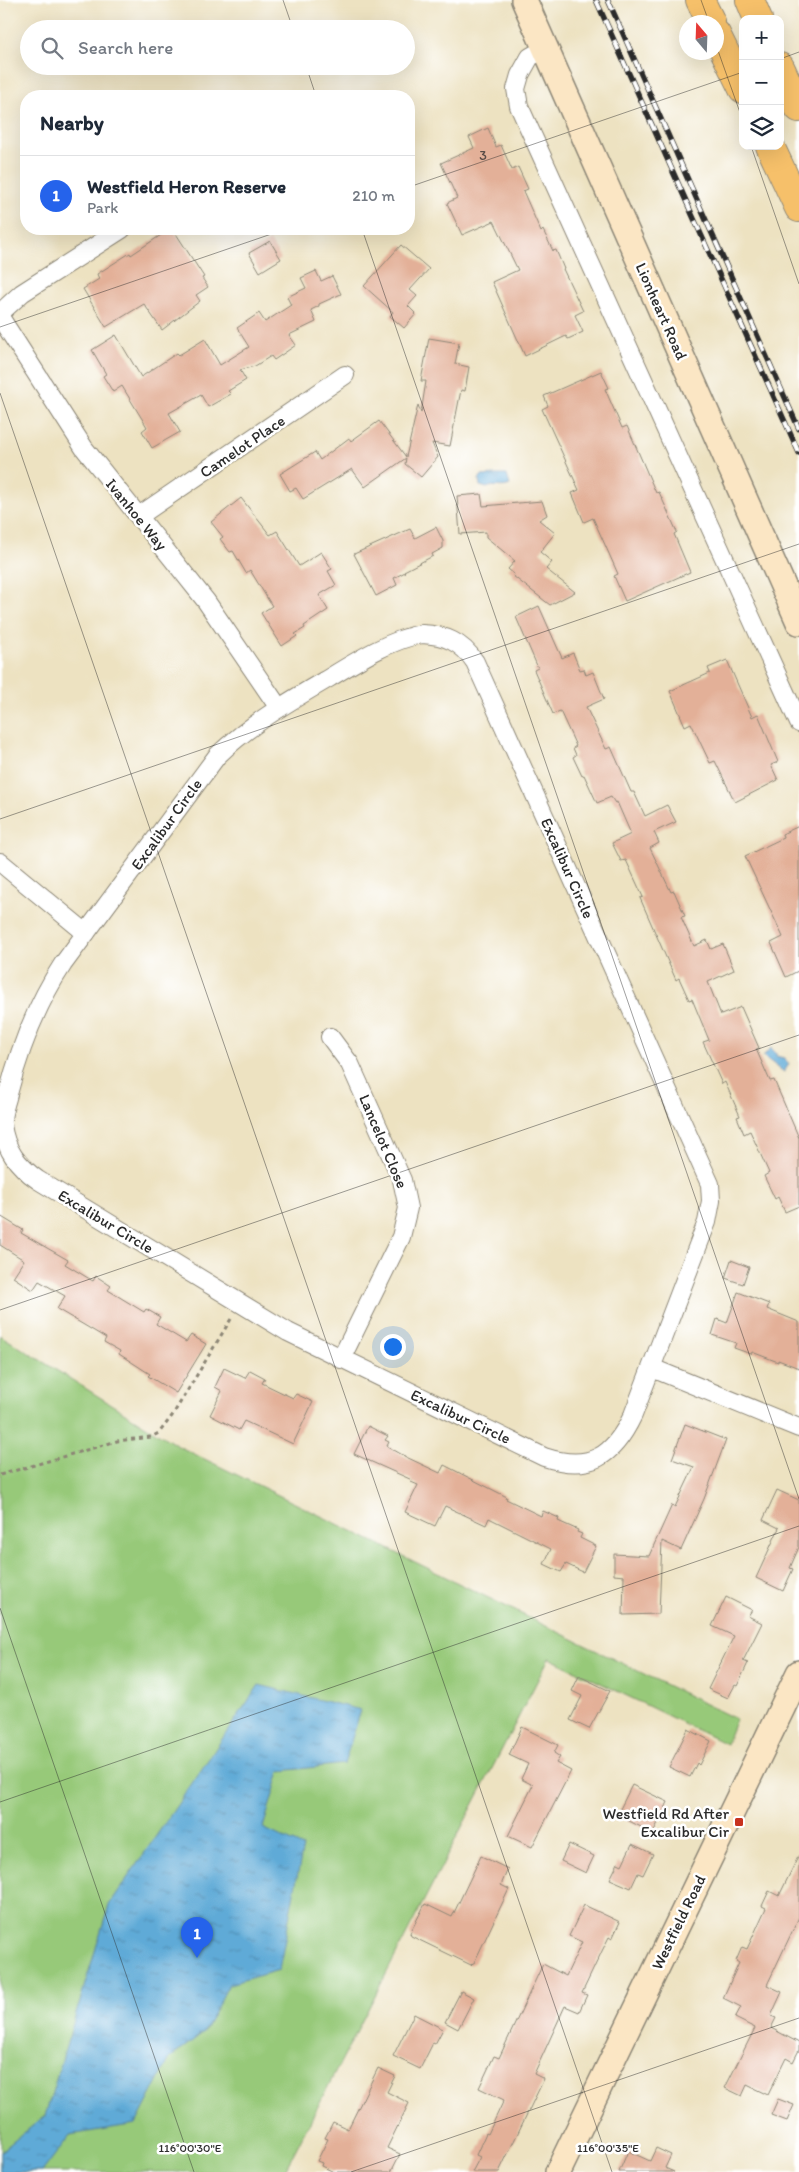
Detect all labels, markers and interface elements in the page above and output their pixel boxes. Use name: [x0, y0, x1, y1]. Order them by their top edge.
north arrow: [679, 15, 724, 60]
map controls: [739, 15, 784, 150]
button: +: [739, 15, 784, 60]
search box: [20, 20, 415, 75]
icon: search: [38, 34, 66, 62]
text: Search here: [78, 36, 173, 59]
button: −: [739, 60, 784, 105]
button: layers: [739, 105, 784, 150]
text: Nearby: [40, 110, 104, 135]
house number: 3: [479, 147, 487, 164]
text: Westfield Heron Reserve: [87, 175, 286, 198]
text: 1: [52, 186, 60, 205]
text: 210 m: [352, 186, 395, 205]
text: Park: [87, 198, 118, 217]
street label: Lionheart Road: [632, 260, 692, 363]
street label: Camelot Place: [196, 411, 289, 482]
street label: Ivanhoe Way: [102, 475, 172, 554]
street label: Excalibur Circle: [127, 775, 206, 874]
street label: Excalibur Circle: [537, 815, 598, 921]
street label: Lancelot Close: [355, 1091, 412, 1191]
street label: Excalibur Circle: [55, 1185, 157, 1257]
your location: [380, 1334, 406, 1360]
street label: Excalibur Circle: [408, 1385, 514, 1448]
place label: Westfield Rd After Excalibur Cir: [603, 1804, 730, 1841]
marker: Westfield Rd After Excalibur Cir: [733, 1816, 745, 1828]
street label: Westfield Road: [647, 1871, 710, 1973]
pin: 1: [181, 1917, 213, 1958]
text: 116°00'30"E: [159, 2141, 222, 2155]
text: 116°00'35"E: [577, 2141, 639, 2155]

